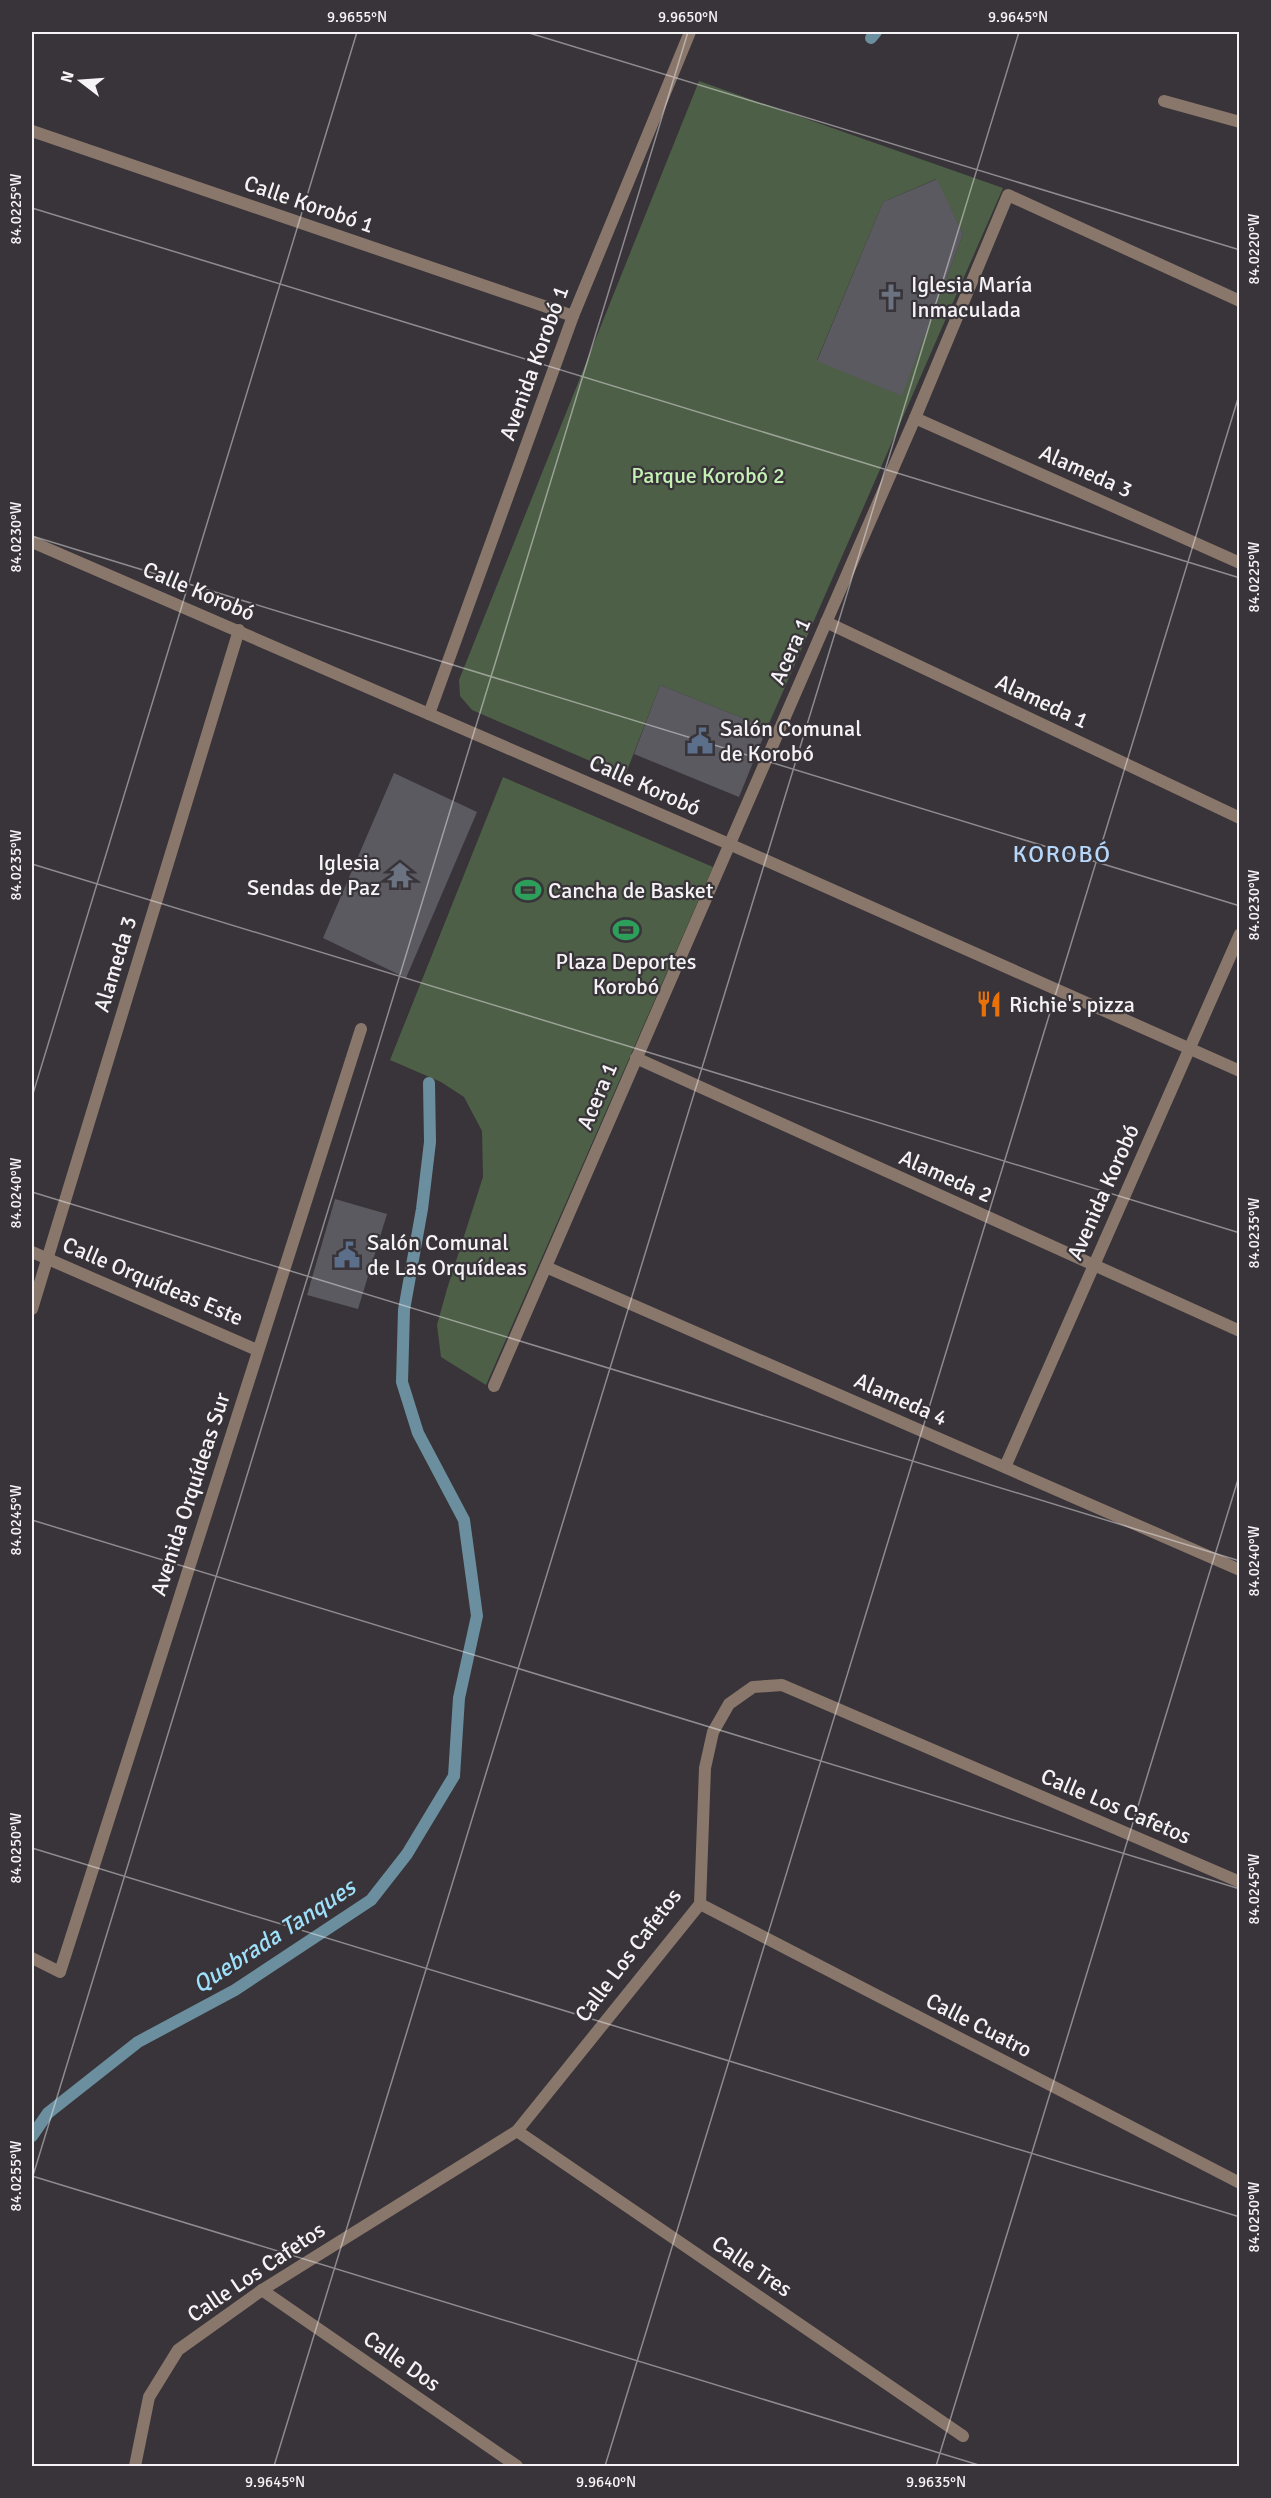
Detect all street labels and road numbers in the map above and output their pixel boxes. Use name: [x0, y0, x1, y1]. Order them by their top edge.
street label: Calle Korobó 1: [240, 169, 378, 239]
street label: Avenida Korobó 1: [494, 282, 574, 444]
street label: Alameda 3: [1035, 439, 1137, 503]
street label: Calle Korobó: [139, 555, 259, 627]
street label: Acera 1: [763, 613, 817, 689]
street label: Alameda 1: [991, 668, 1093, 734]
street label: Calle Korobó: [585, 748, 705, 822]
street label: Alameda 3: [88, 913, 142, 1015]
street label: Acera 1: [571, 1058, 623, 1134]
street label: Avenida Korobó: [1061, 1120, 1145, 1264]
street label: Alameda 2: [895, 1144, 997, 1208]
street label: Calle Orquídeas Este: [59, 1231, 247, 1331]
street label: Alameda 4: [850, 1367, 952, 1432]
street label: Avenida Orquídeas Sur: [144, 1389, 236, 1599]
street label: Calle Los Cafetos: [1037, 1762, 1195, 1850]
street label: Calle Los Cafetos: [569, 1883, 687, 2027]
street label: Calle Cuatro: [921, 1987, 1037, 2063]
street label: Calle Los Cafetos: [182, 2216, 330, 2328]
street label: Calle Tres: [707, 2229, 797, 2303]
street label: Calle Dos: [358, 2325, 446, 2397]

